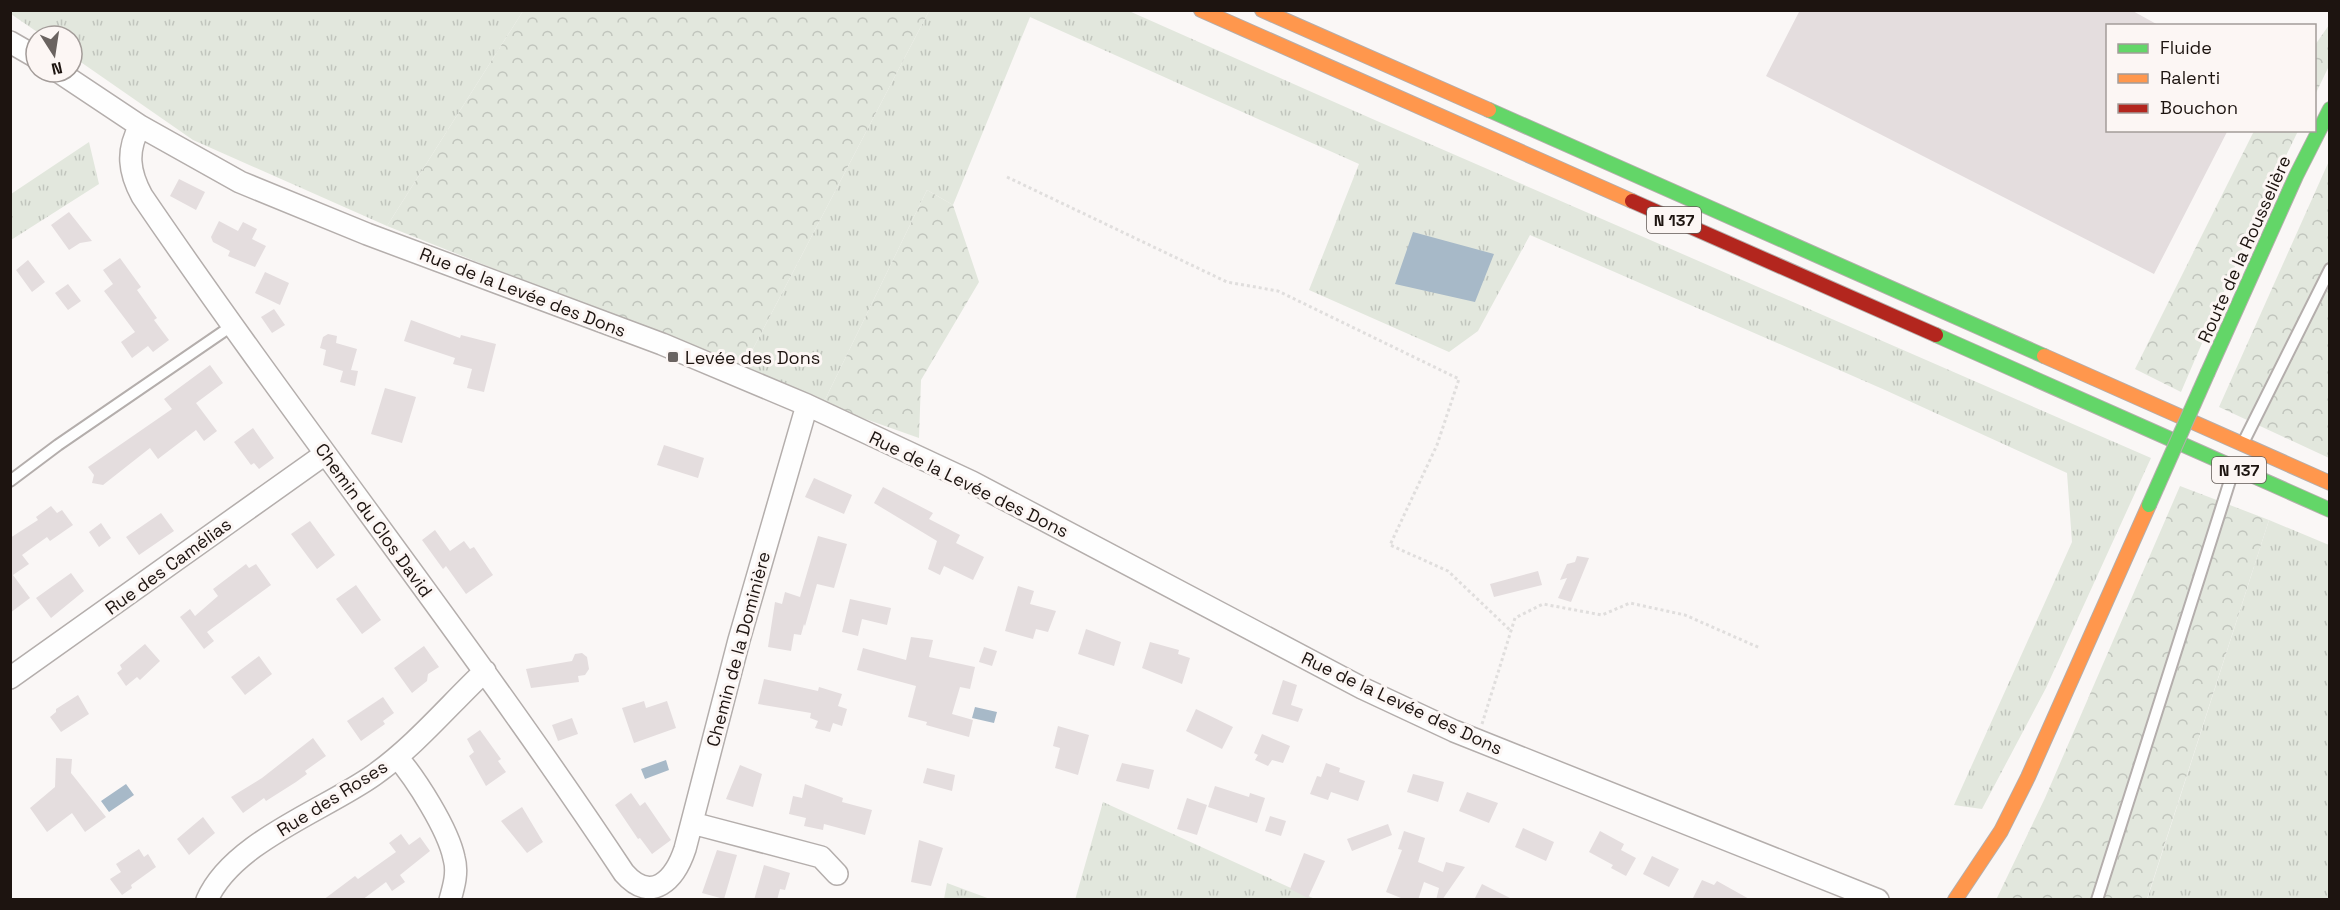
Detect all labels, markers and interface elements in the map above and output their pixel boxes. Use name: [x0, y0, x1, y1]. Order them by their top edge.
north arrow: [24, 24, 84, 84]
legend: [2106, 24, 2316, 132]
text: Fluide: [2160, 36, 2212, 59]
text: N: [50, 57, 64, 80]
text: Ralenti: [2160, 66, 2220, 89]
text: Bouchon: [2160, 96, 2238, 119]
street label: Route de la Rousselière: [2192, 152, 2296, 346]
road number: N 137: [1647, 207, 1701, 233]
street label: Rue de la Levée des Dons: [417, 242, 629, 342]
place label: Levée des Dons: [685, 346, 820, 369]
marker: Levée des Dons: [666, 350, 680, 364]
street label: Rue de la Levée des Dons: [865, 426, 1073, 542]
street label: Chemin du Clos David: [310, 439, 438, 601]
road number: N 137: [2212, 457, 2266, 483]
street label: Rue des Camélias: [100, 512, 236, 620]
street label: Chemin de la Dominière: [701, 549, 775, 749]
street label: Rue de la Levée des Dons: [1298, 646, 1506, 760]
street label: Rue des Roses: [272, 755, 392, 841]

